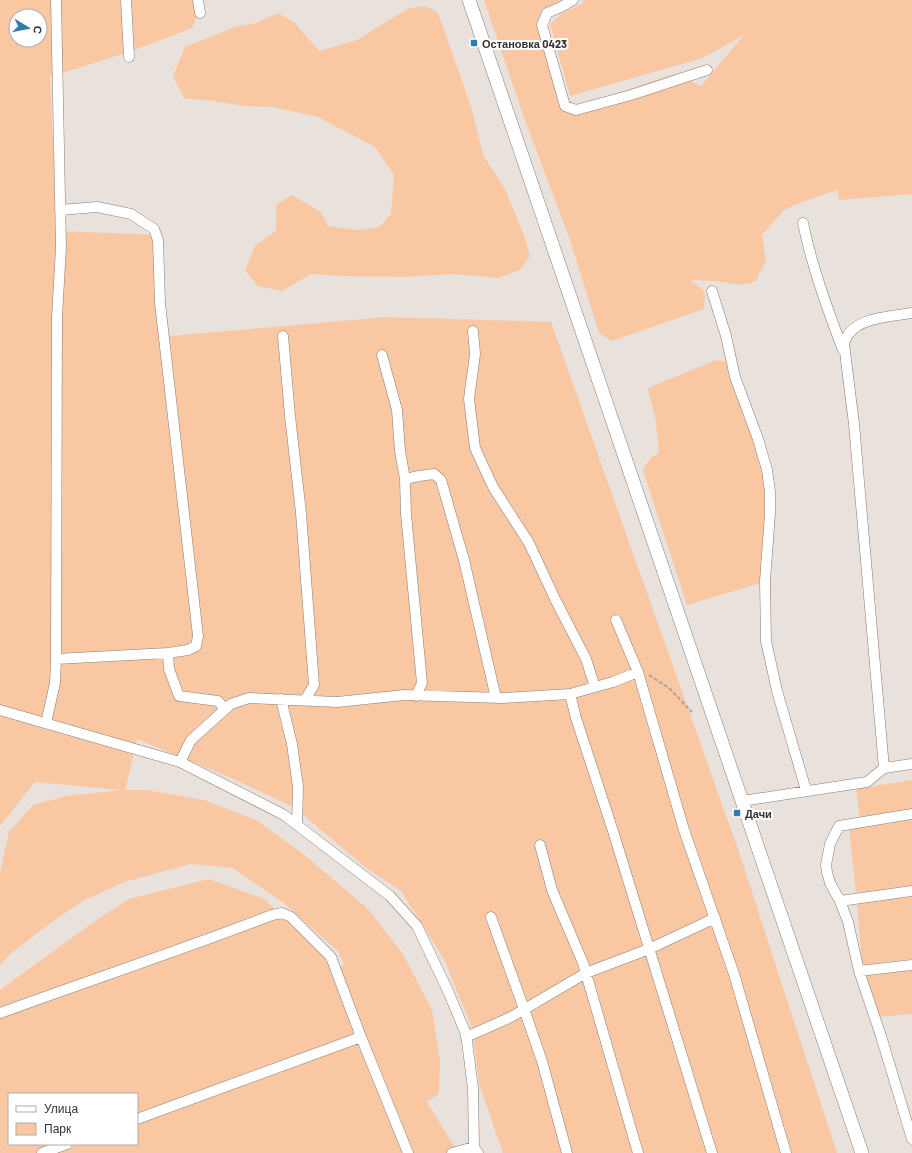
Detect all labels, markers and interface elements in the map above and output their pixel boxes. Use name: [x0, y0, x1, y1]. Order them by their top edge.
north arrow: [8, 8, 48, 48]
text: С: [31, 25, 45, 35]
place label: Остановка 0423: [482, 37, 567, 50]
marker: Остановка 0423: [469, 38, 479, 48]
place label: Дачи: [745, 807, 772, 820]
marker: Дачи: [732, 808, 742, 818]
legend: [8, 1093, 138, 1145]
text: Улица: [44, 1101, 78, 1116]
text: Парк: [44, 1121, 72, 1136]

